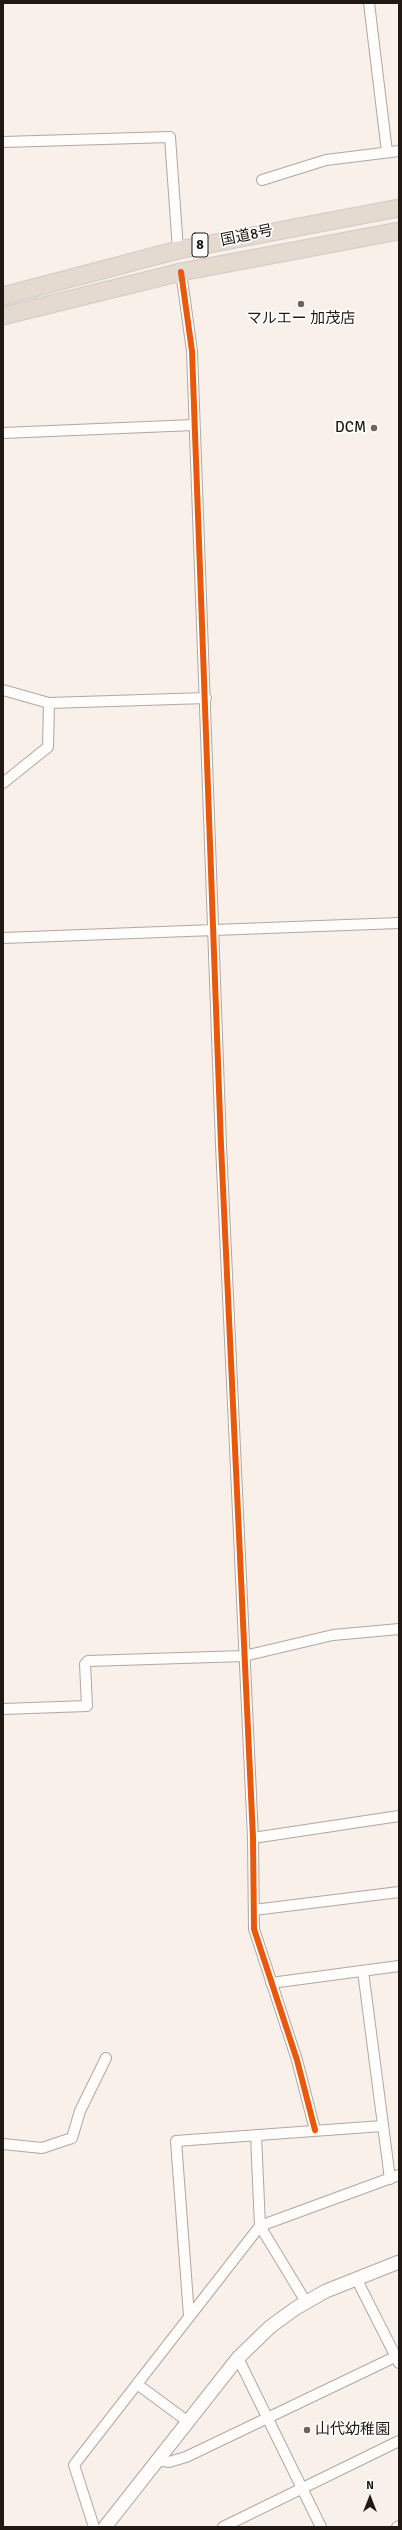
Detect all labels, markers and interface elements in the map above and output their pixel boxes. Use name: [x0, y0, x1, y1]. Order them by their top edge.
street label: 国道8号: [219, 222, 275, 250]
road number: 8: [192, 233, 208, 257]
marker: マルエー 加茂店: [296, 299, 306, 309]
place label: マルエー 加茂店: [247, 310, 355, 328]
place label: DCM: [335, 419, 366, 437]
marker: DCM: [369, 423, 379, 433]
place label: 山代幼稚園: [315, 2421, 390, 2439]
marker: 山代幼稚園: [302, 2425, 312, 2435]
north arrow: [350, 2478, 390, 2518]
text: N: [366, 2479, 374, 2492]

